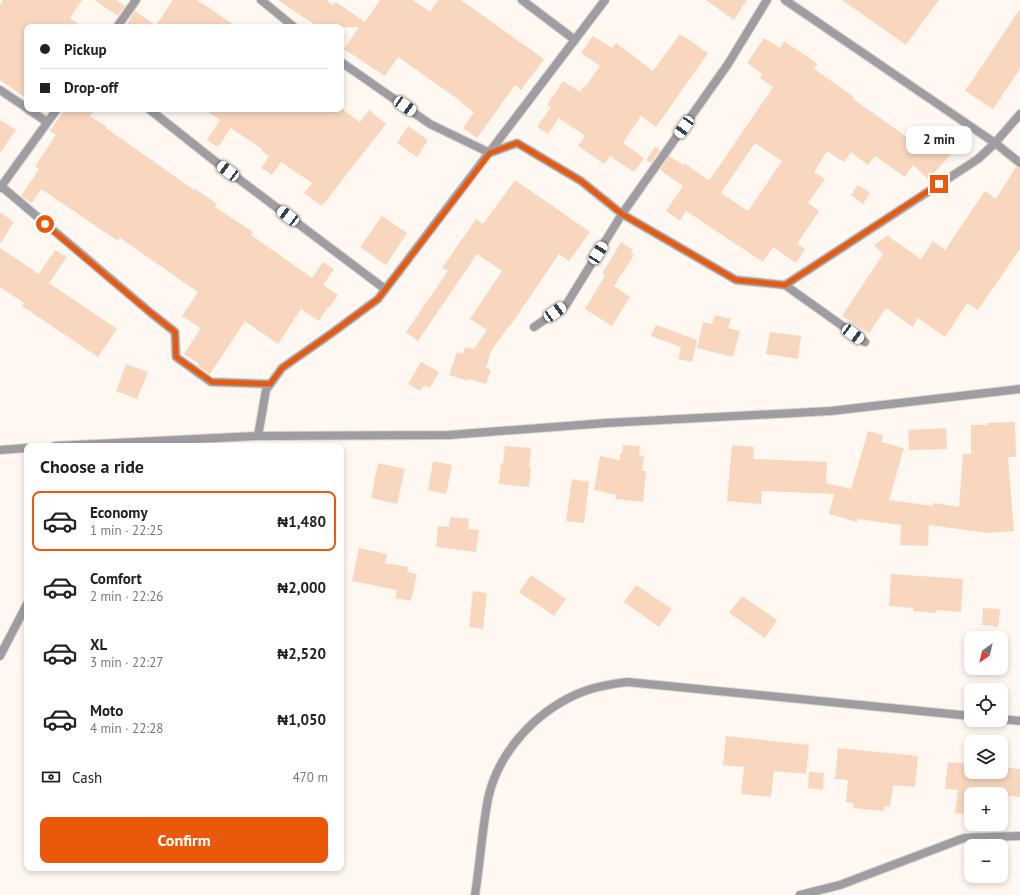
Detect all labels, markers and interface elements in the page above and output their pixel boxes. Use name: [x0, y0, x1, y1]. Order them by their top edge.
text: Pickup: [64, 40, 107, 59]
text: Drop-off: [64, 78, 118, 97]
car: [392, 94, 418, 118]
car: [672, 114, 696, 140]
callout: 2 min: [906, 126, 972, 154]
text: 2 min: [923, 131, 955, 148]
car: [215, 159, 241, 183]
route end: [930, 175, 948, 193]
car: [275, 204, 301, 228]
route start: [36, 215, 54, 233]
car: [587, 240, 609, 266]
car: [542, 300, 568, 324]
car: [840, 322, 866, 346]
text: Choose a ride: [40, 455, 144, 478]
icon: car: [42, 503, 78, 539]
text: Economy: [90, 503, 148, 522]
text: ₦1,480: [277, 512, 326, 531]
text: 1 min · 22:25: [90, 522, 163, 539]
icon: car: [42, 569, 78, 605]
text: Comfort: [90, 569, 142, 588]
text: ₦2,000: [277, 578, 326, 597]
text: 2 min · 22:26: [90, 588, 163, 605]
north arrow: [964, 631, 1008, 675]
map controls: [964, 631, 1008, 883]
icon: car: [42, 635, 78, 671]
text: XL: [90, 635, 107, 654]
text: ₦2,520: [277, 644, 326, 663]
text: 3 min · 22:27: [90, 654, 163, 671]
button: locate: [964, 683, 1008, 727]
icon: car: [42, 701, 78, 737]
text: Moto: [90, 701, 123, 720]
text: ₦1,050: [277, 710, 326, 729]
text: 4 min · 22:28: [90, 720, 163, 737]
button: layers: [964, 735, 1008, 779]
icon: cash: [40, 766, 62, 788]
text: Cash: [72, 768, 102, 787]
text: 470 m: [293, 769, 328, 786]
button: +: [964, 787, 1008, 831]
button: Confirm: [40, 817, 328, 863]
button: −: [964, 839, 1008, 883]

